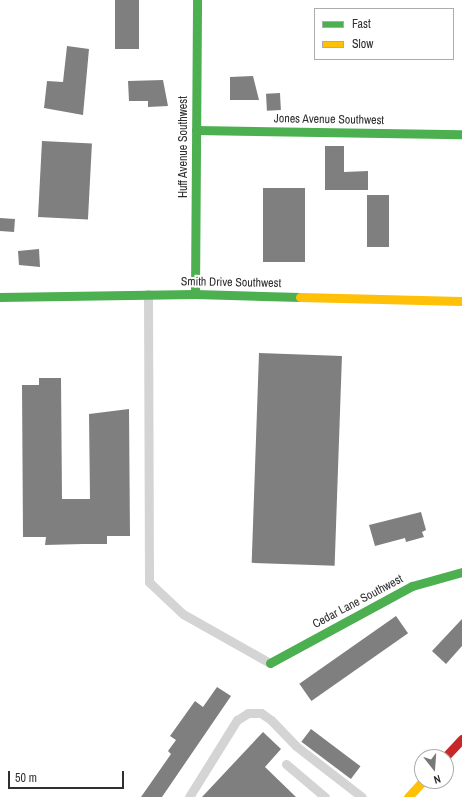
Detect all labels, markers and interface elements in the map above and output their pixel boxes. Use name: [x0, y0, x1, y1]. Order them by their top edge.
legend: [314, 8, 454, 60]
text: Fast: [352, 16, 371, 32]
text: Slow: [352, 36, 373, 52]
street label: Huff Avenue Southwest: [177, 96, 191, 198]
street label: Jones Avenue Southwest: [273, 112, 385, 128]
street label: Smith Drive Southwest: [181, 275, 281, 291]
street label: Cedar Lane Southwest: [310, 572, 406, 632]
north arrow: [414, 749, 454, 789]
scale bar: [10, 763, 126, 789]
text: 50 m: [15, 770, 37, 786]
text: N: [432, 772, 442, 787]

